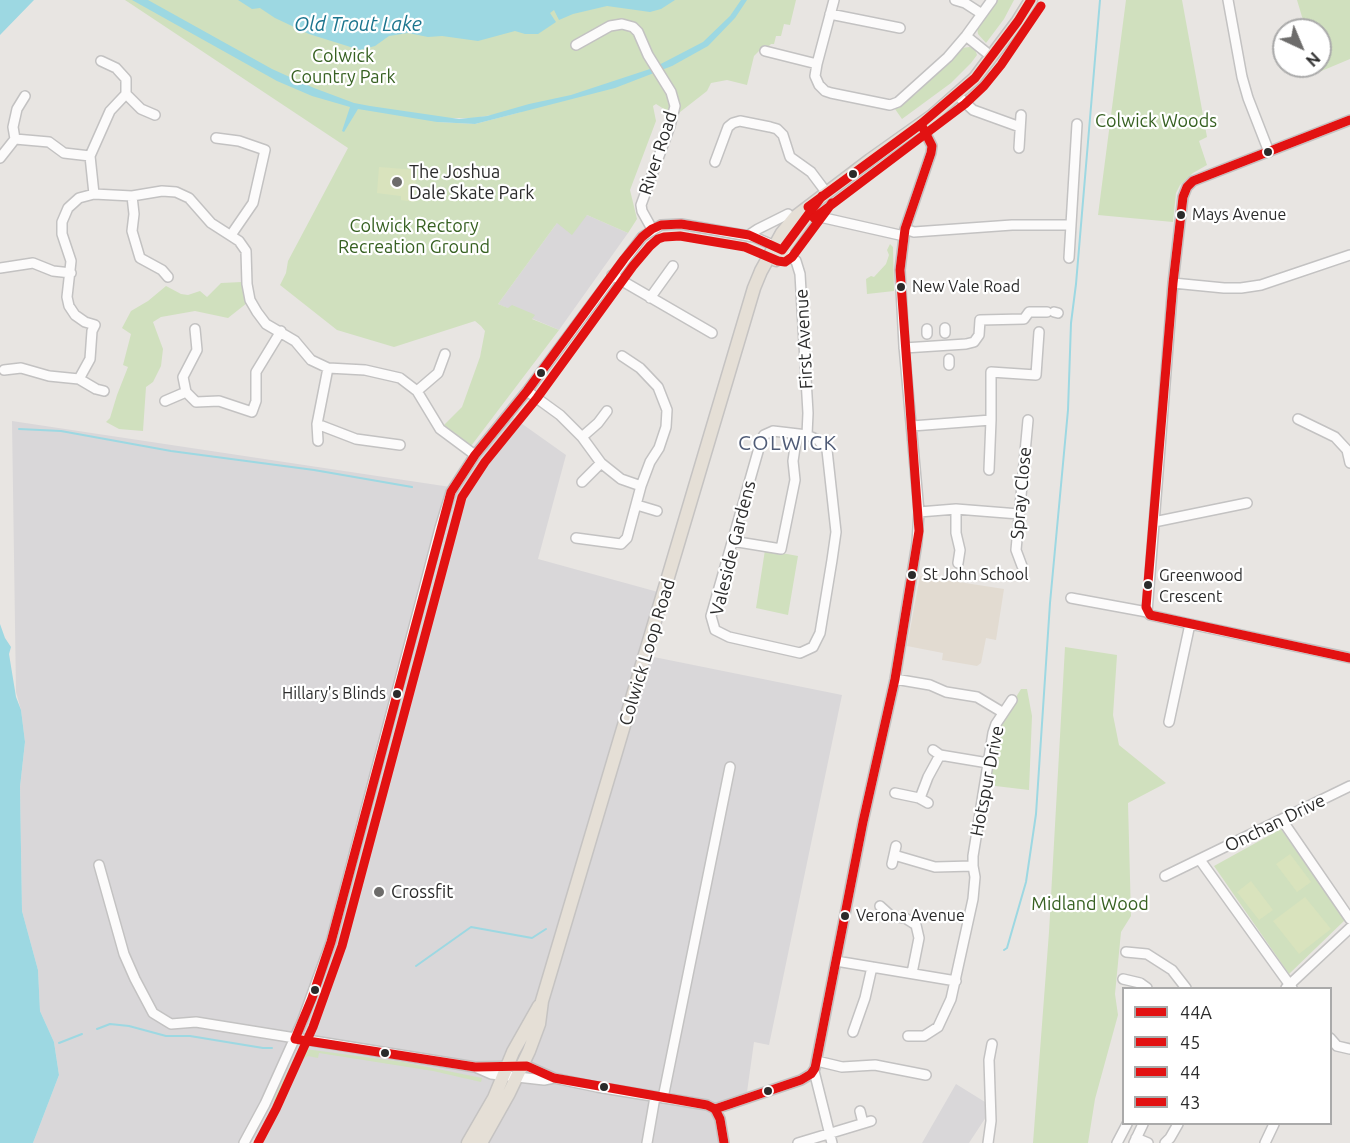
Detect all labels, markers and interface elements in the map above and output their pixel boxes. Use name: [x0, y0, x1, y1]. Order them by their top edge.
water label: Old Trout Lake: [294, 12, 422, 36]
north arrow: [1272, 18, 1332, 78]
park label: Colwick Country Park: [291, 45, 395, 88]
text: N: [1303, 49, 1324, 70]
street label: River Road: [634, 108, 682, 198]
park label: Colwick Woods: [1095, 110, 1217, 132]
unlabelled marker: [1262, 146, 1274, 158]
place label: The Joshua Dale Skate Park: [409, 161, 534, 204]
unlabelled marker: [847, 168, 859, 180]
marker: The Joshua Dale Skate Park: [390, 175, 404, 189]
place label: Mays Avenue: [1192, 205, 1286, 225]
marker: Mays Avenue: [1175, 209, 1187, 221]
park label: Colwick Rectory Recreation Ground: [338, 215, 490, 258]
place label: New Vale Road: [912, 277, 1020, 297]
marker: New Vale Road: [895, 281, 907, 293]
street label: First Avenue: [791, 288, 817, 390]
unlabelled marker: [535, 367, 547, 379]
district label: COLWICK: [738, 430, 838, 456]
street label: Spray Close: [1006, 446, 1036, 540]
street label: Valeside Gardens: [706, 478, 760, 618]
place label: St John School: [923, 565, 1028, 585]
place label: Greenwood Crescent: [1159, 566, 1243, 604]
marker: St John School: [906, 569, 918, 581]
street label: Colwick Loop Road: [614, 576, 680, 728]
marker: Greenwood Crescent: [1142, 579, 1154, 591]
place label: Hillary's Blinds: [282, 684, 386, 704]
marker: Hillary's Blinds: [391, 688, 403, 700]
street label: Hotspur Drive: [966, 724, 1008, 838]
street label: Onchan Drive: [1221, 789, 1329, 857]
place label: Crossfit: [391, 881, 453, 903]
marker: Crossfit: [372, 885, 386, 899]
park label: Midland Wood: [1031, 893, 1149, 915]
place label: Verona Avenue: [856, 906, 965, 926]
marker: Verona Avenue: [839, 910, 851, 922]
unlabelled marker: [309, 984, 321, 996]
legend: [1122, 987, 1332, 1125]
text: 44A: [1180, 1002, 1212, 1022]
text: 45: [1180, 1032, 1200, 1052]
unlabelled marker: [379, 1047, 391, 1059]
text: 44: [1180, 1062, 1200, 1082]
unlabelled marker: [598, 1081, 610, 1093]
unlabelled marker: [762, 1085, 774, 1097]
text: 43: [1180, 1092, 1200, 1112]

